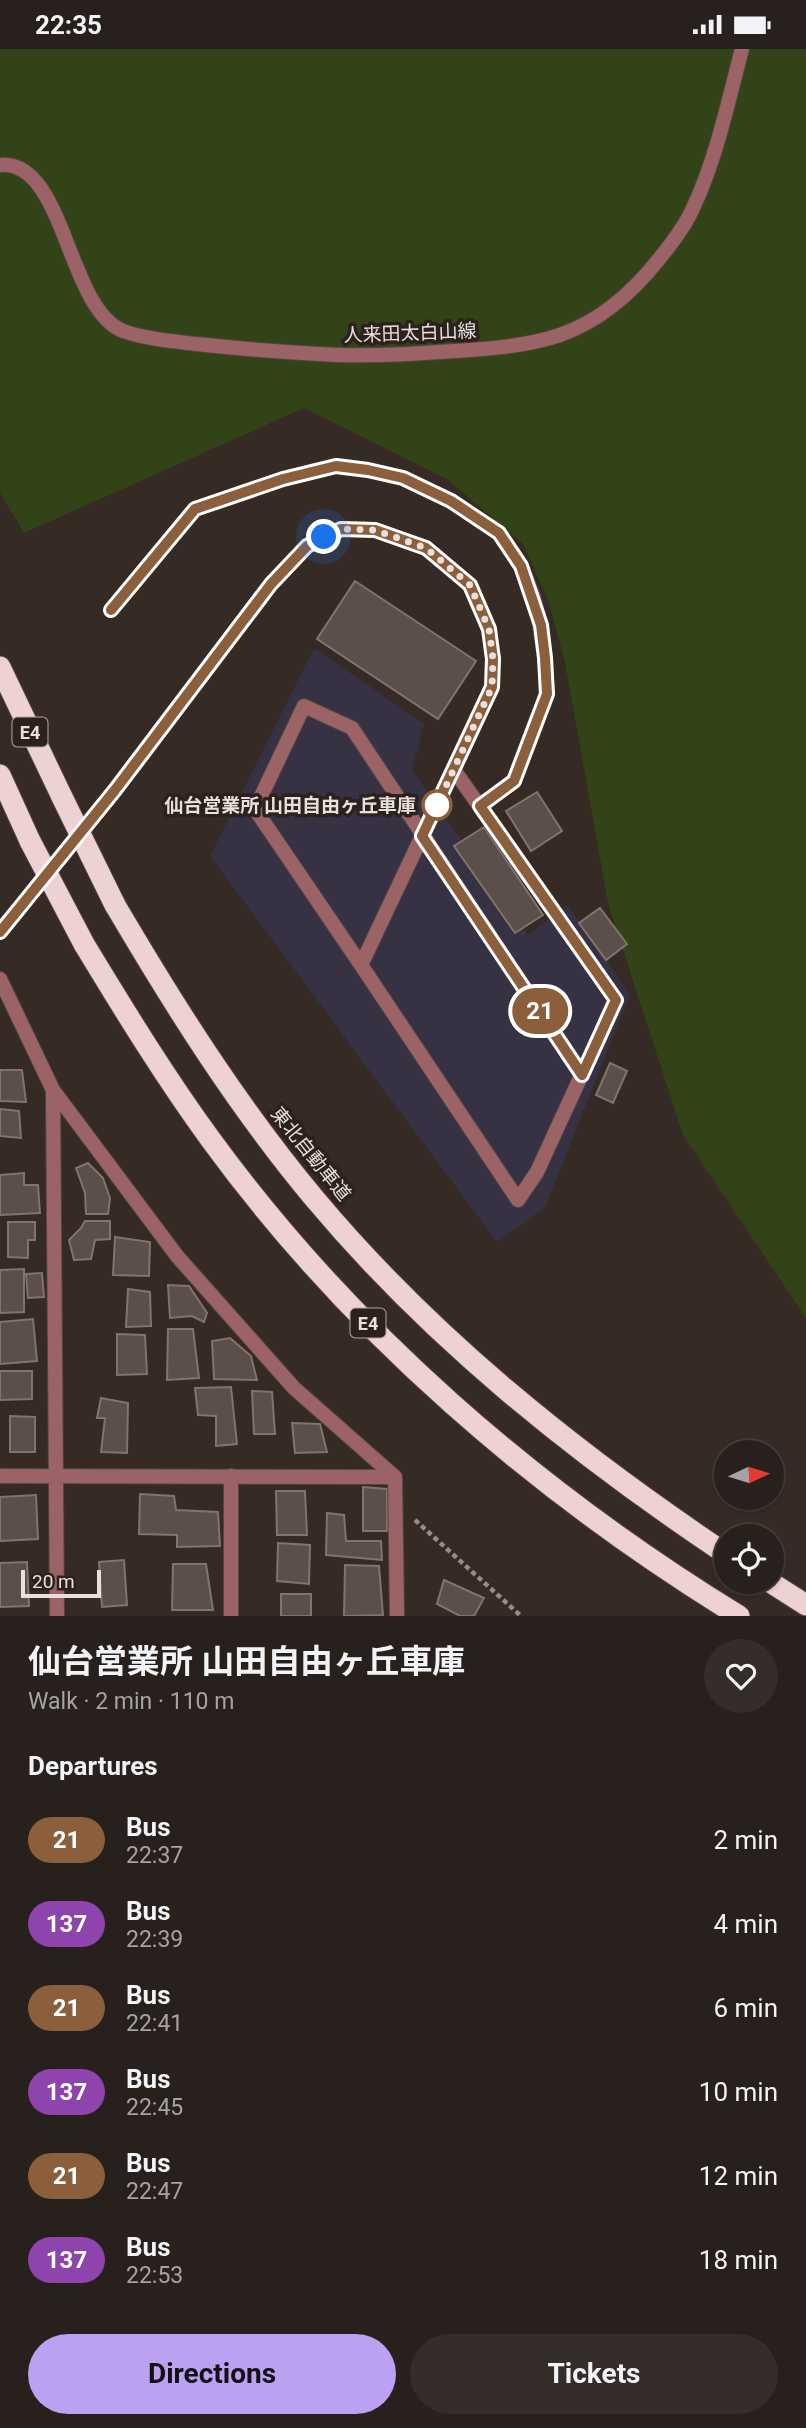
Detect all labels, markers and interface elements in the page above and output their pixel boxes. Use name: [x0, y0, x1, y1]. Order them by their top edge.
text: 22:35: [35, 10, 102, 40]
street label: 人来田太白山線: [343, 319, 477, 347]
your location: [306, 519, 341, 554]
road number: E4: [12, 717, 48, 747]
marker: 仙台営業所 山田自由ヶ丘車庫: [422, 790, 452, 820]
place label: 仙台営業所 山田自由ヶ丘車庫: [164, 794, 416, 817]
line badge: 21: [508, 988, 572, 1034]
text: 21: [526, 997, 554, 1025]
street label: 東北自動車道: [266, 1102, 356, 1206]
road number: E4: [350, 1309, 386, 1337]
north arrow: [714, 1440, 784, 1510]
map controls: [714, 1440, 784, 1594]
button: locate: [714, 1524, 784, 1594]
scale bar: [21, 1567, 102, 1599]
text: 20 m: [32, 1570, 75, 1593]
button: heart: [704, 1639, 778, 1713]
text: 仙台営業所 山田自由ヶ丘車庫: [28, 1642, 465, 1681]
text: Walk · 2 min · 110 m: [28, 1688, 234, 1715]
text: Departures: [28, 1751, 158, 1781]
text: Bus: [126, 1812, 171, 1842]
text: 2 min: [713, 1825, 778, 1855]
text: 21: [53, 1826, 80, 1854]
text: 22:37: [126, 1842, 183, 1869]
text: Bus: [126, 1896, 171, 1926]
text: 4 min: [713, 1909, 778, 1939]
text: 137: [46, 1910, 87, 1938]
text: 22:39: [126, 1926, 183, 1953]
text: Bus: [126, 1980, 171, 2010]
text: 6 min: [713, 1993, 778, 2023]
text: 21: [53, 1994, 80, 2022]
text: 22:41: [126, 2010, 183, 2037]
text: Bus: [126, 2064, 171, 2094]
text: 10 min: [699, 2077, 778, 2107]
text: 137: [46, 2078, 87, 2106]
text: 22:45: [126, 2094, 183, 2121]
text: Bus: [126, 2148, 171, 2178]
text: 12 min: [699, 2161, 778, 2191]
text: 21: [53, 2162, 80, 2190]
text: 22:47: [126, 2178, 183, 2205]
text: Bus: [126, 2232, 171, 2262]
text: 18 min: [699, 2245, 778, 2275]
text: 137: [46, 2246, 87, 2274]
text: 22:53: [126, 2262, 183, 2289]
button: Directions: [28, 2334, 396, 2414]
button: Tickets: [410, 2334, 778, 2414]

